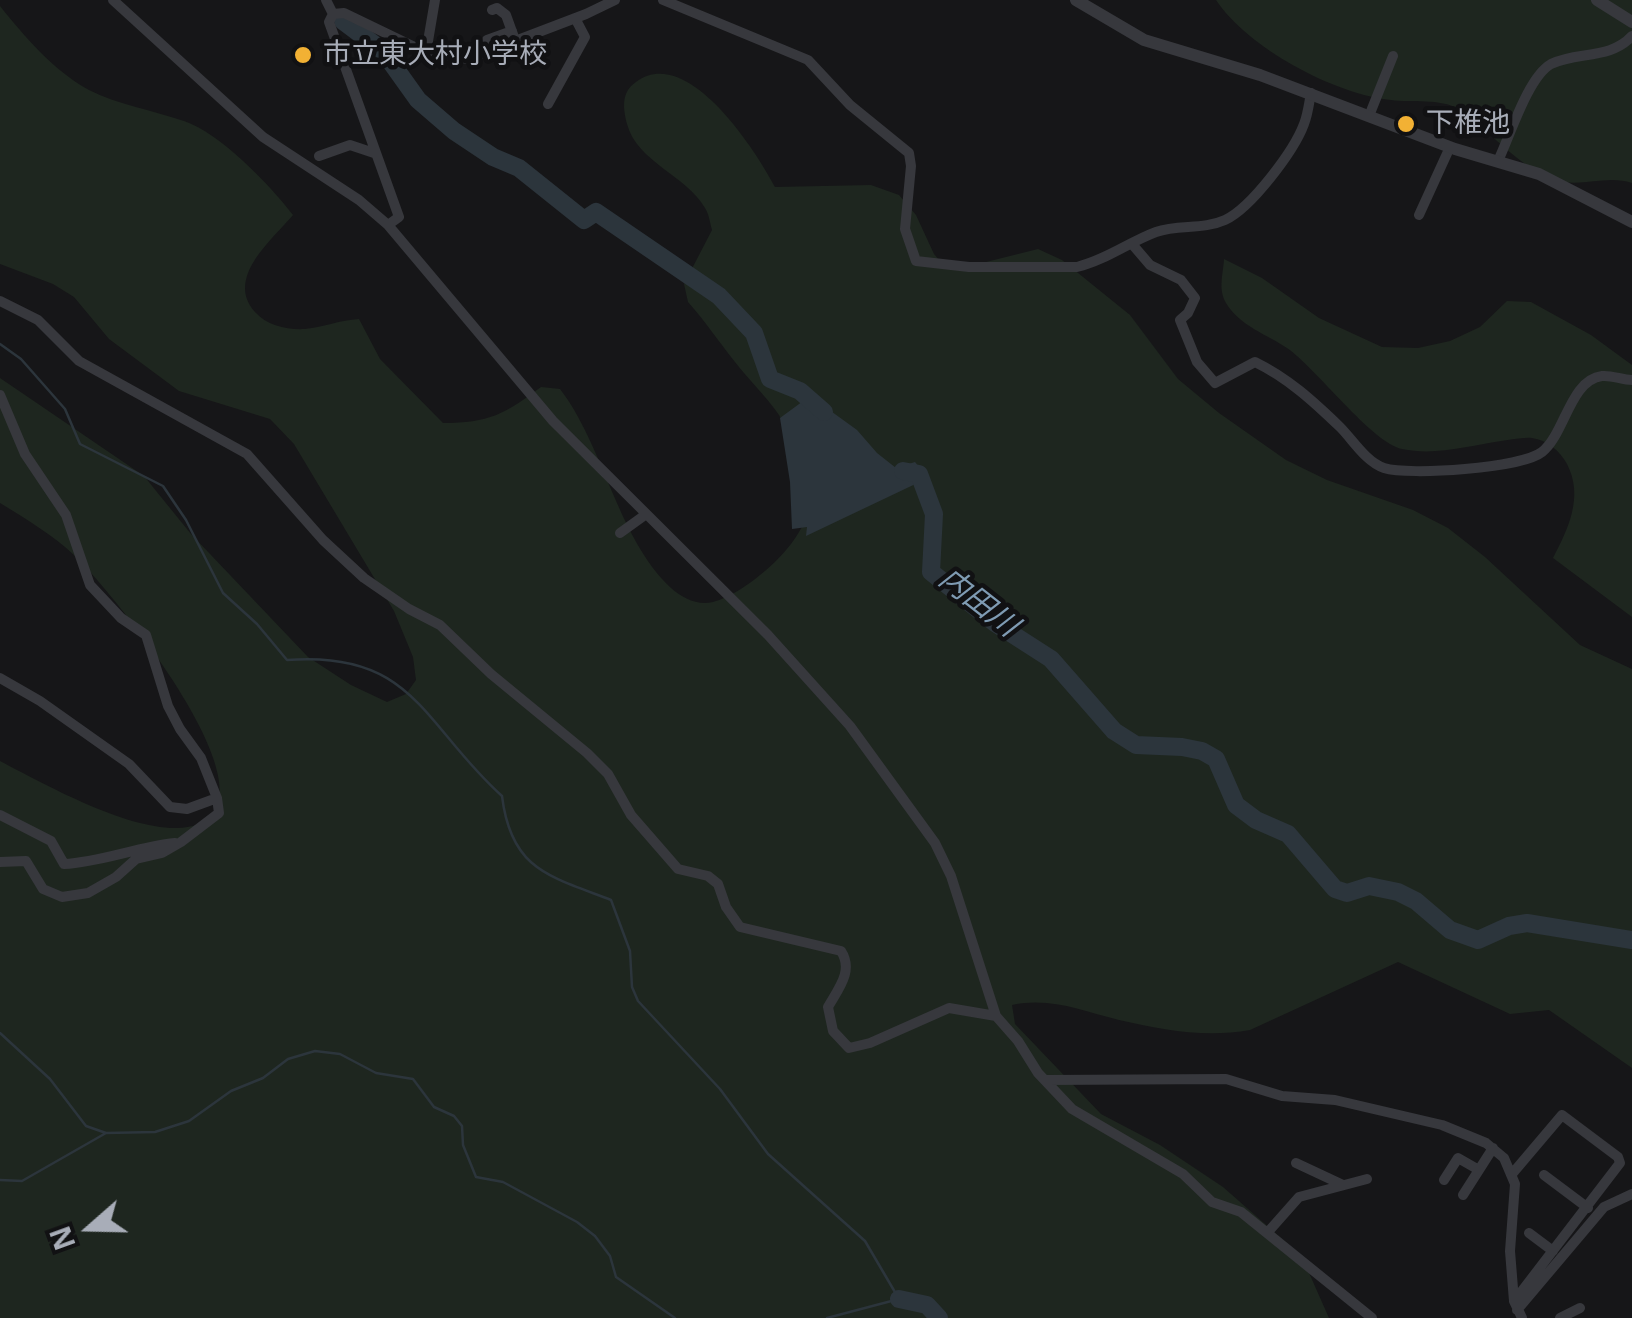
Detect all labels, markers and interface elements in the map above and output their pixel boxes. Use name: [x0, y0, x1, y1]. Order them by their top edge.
place label: 市立東大村小学校: [323, 38, 547, 72]
marker: 市立東大村小学校: [292, 44, 314, 66]
place label: 下椎池: [1426, 107, 1510, 141]
marker: 下椎池: [1395, 113, 1417, 135]
water label: 内田川: [931, 561, 1025, 645]
north arrow: [40, 1178, 140, 1278]
text: N: [40, 1221, 84, 1255]

